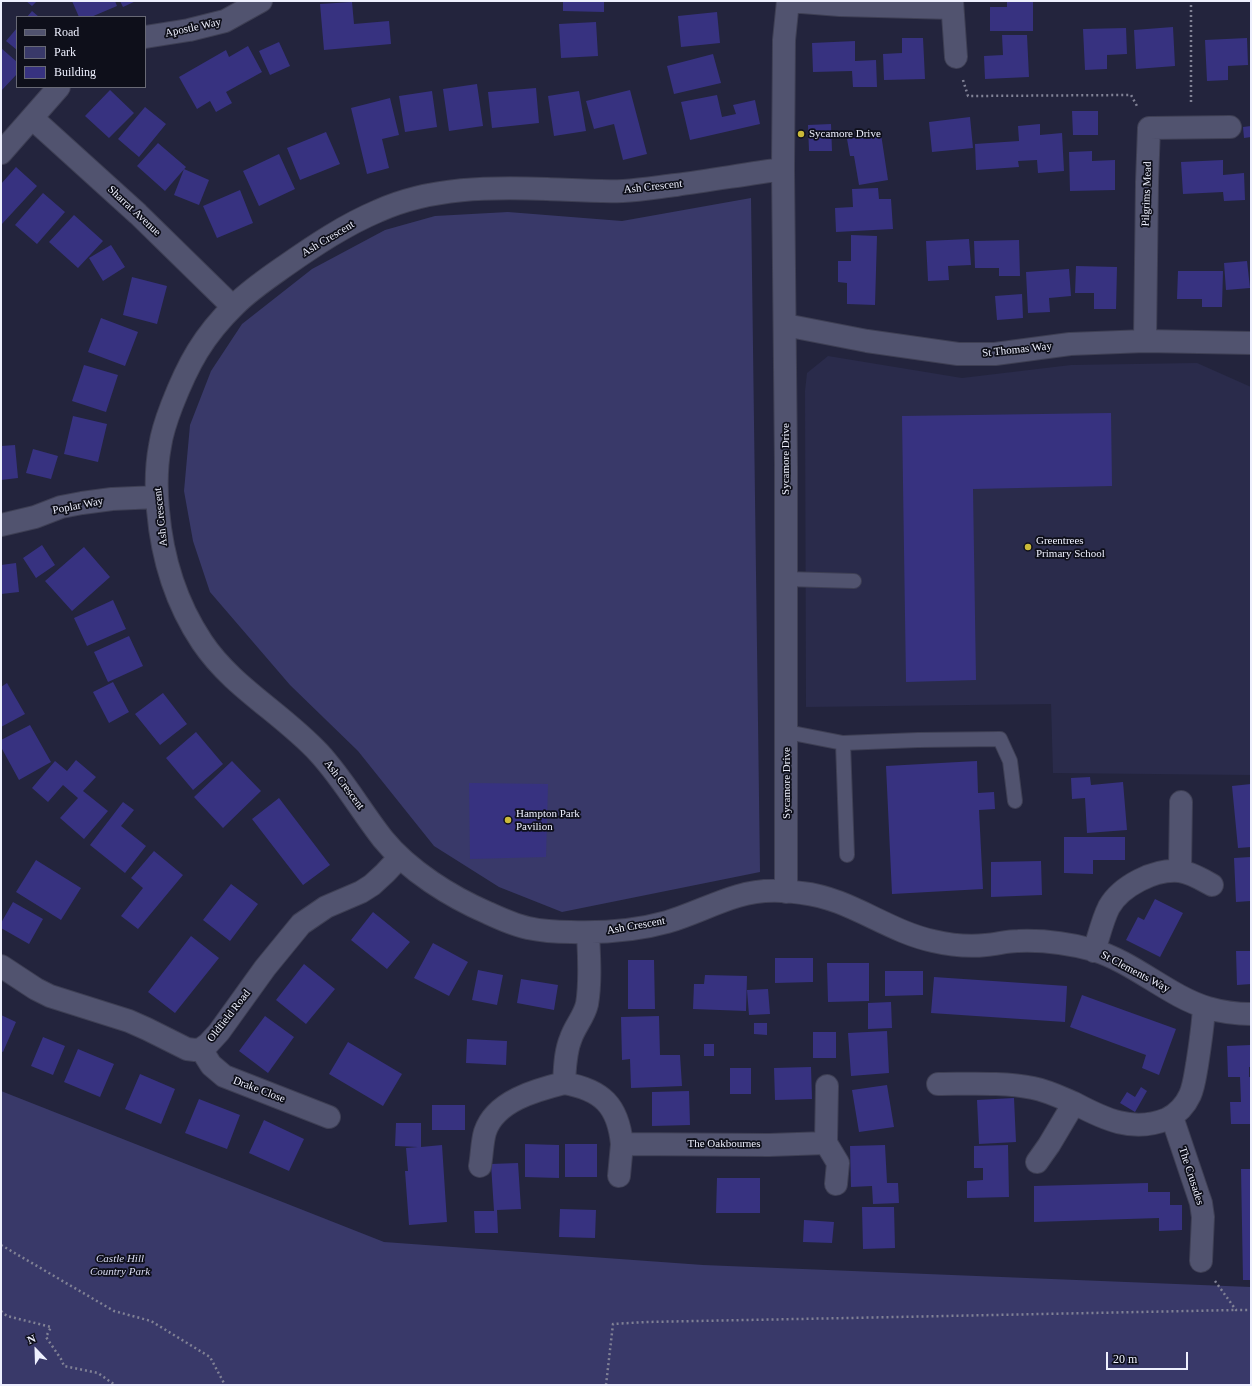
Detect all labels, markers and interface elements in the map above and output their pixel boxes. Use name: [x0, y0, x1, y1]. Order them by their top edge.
legend: [16, 16, 146, 88]
street label: Apostle Way: [164, 16, 222, 40]
text: Road: [54, 25, 79, 39]
text: Park: [54, 45, 76, 59]
text: Building: [54, 65, 96, 79]
place label: Sycamore Drive: [809, 127, 881, 141]
marker: Sycamore Drive: [796, 129, 806, 139]
street label: Pilgrims Mead: [1139, 161, 1155, 227]
street label: Ash Crescent: [623, 177, 683, 197]
street label: Sharrat Avenue: [105, 183, 163, 239]
street label: Ash Crescent: [299, 218, 357, 260]
street label: St Thomas Way: [982, 340, 1052, 360]
street label: Sycamore Drive: [779, 423, 793, 495]
street label: Ash Crescent: [151, 487, 171, 547]
street label: Poplar Way: [52, 495, 104, 517]
place label: Greentrees Primary School: [1036, 534, 1105, 560]
marker: Greentrees Primary School: [1023, 542, 1033, 552]
street label: Sycamore Drive: [780, 747, 794, 819]
street label: Ash Crescent: [321, 757, 367, 813]
place label: Hampton Park Pavilion: [516, 807, 580, 833]
marker: Hampton Park Pavilion: [503, 815, 513, 825]
street label: Ash Crescent: [606, 914, 666, 938]
street label: St Clements Way: [1098, 948, 1172, 996]
street label: Oldfield Road: [205, 987, 253, 1045]
street label: Drake Close: [231, 1074, 287, 1106]
street label: The Oakbournes: [687, 1137, 761, 1151]
street label: The Crusades: [1175, 1145, 1207, 1207]
park label: Castle Hill Country Park: [90, 1252, 150, 1278]
north arrow: [16, 1330, 56, 1370]
text: N: [25, 1332, 37, 1346]
scale bar: [1108, 1344, 1190, 1370]
text: 20 m: [1113, 1352, 1137, 1366]

